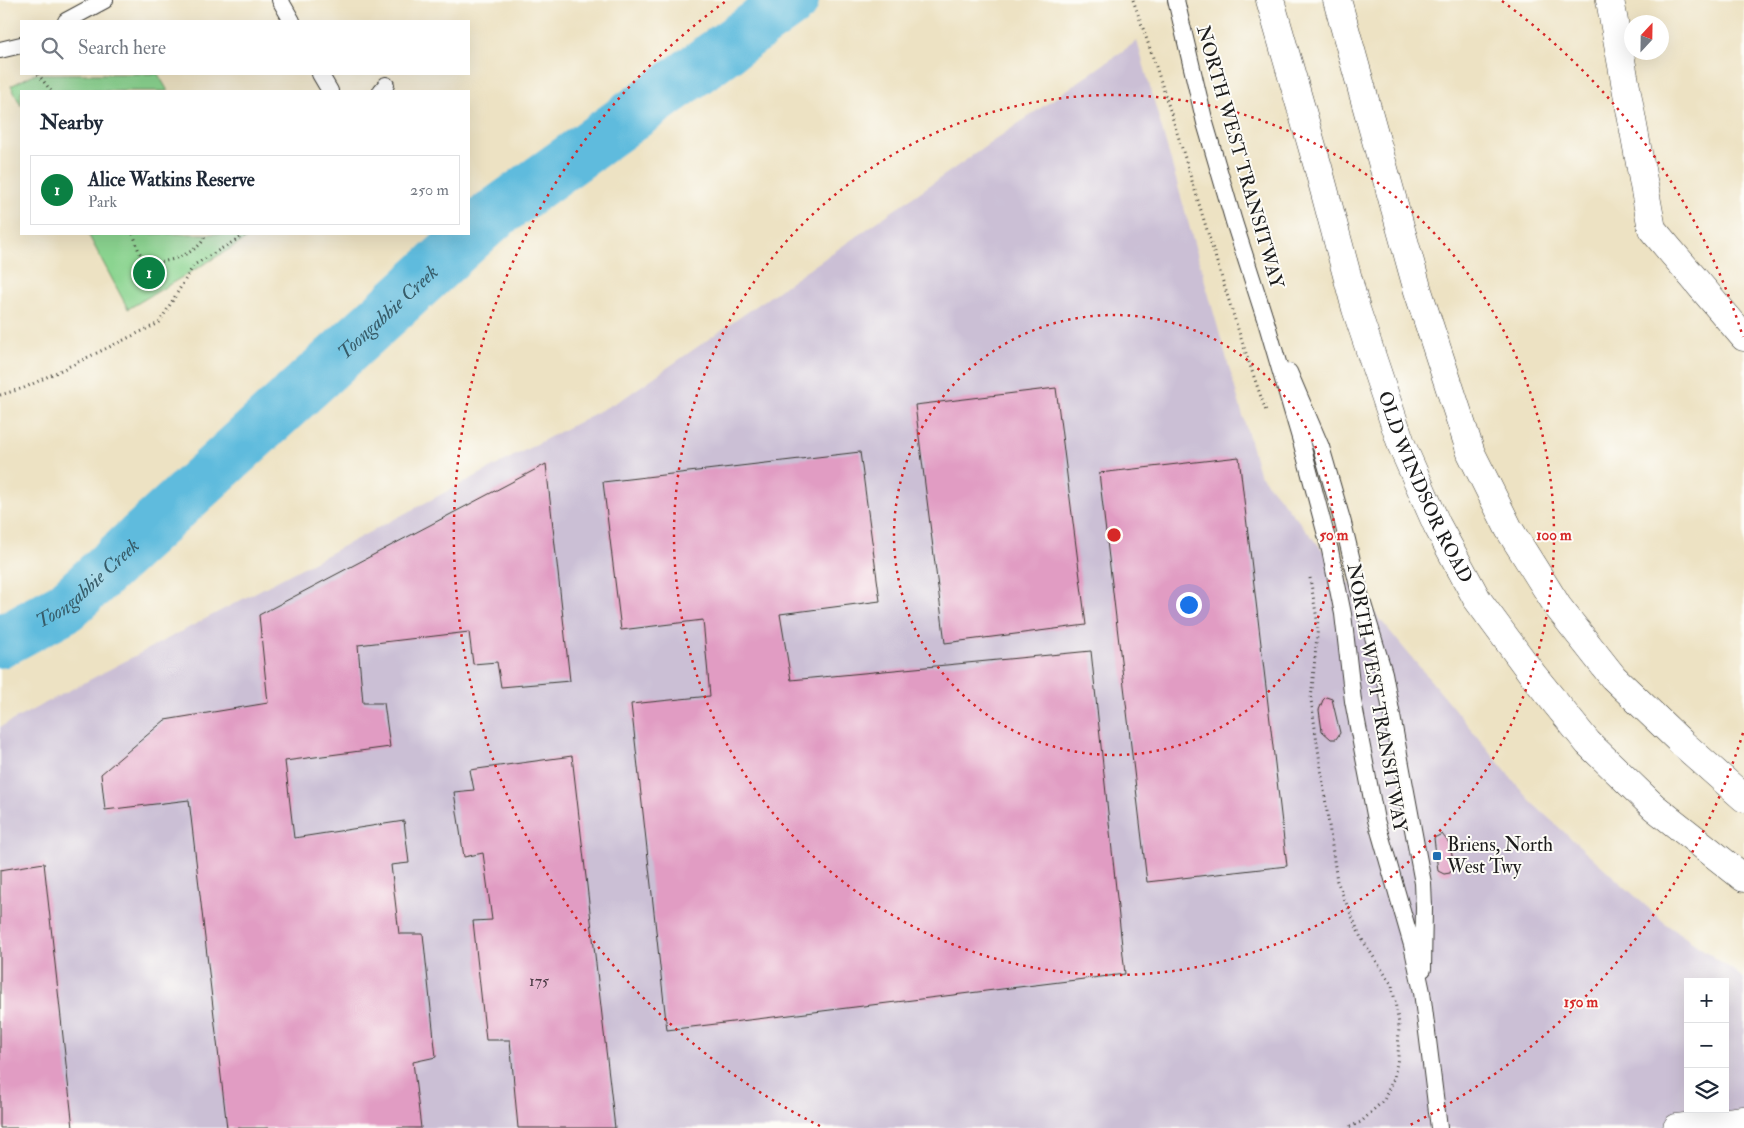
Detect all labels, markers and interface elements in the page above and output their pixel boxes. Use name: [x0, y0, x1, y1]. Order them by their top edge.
north arrow: [1624, 15, 1669, 60]
search box: [20, 20, 470, 75]
street label: NORTH WEST TRANSITWAY: [1191, 23, 1289, 292]
icon: search: [38, 34, 66, 62]
text: Search here: [78, 36, 166, 60]
text: Nearby: [40, 109, 103, 136]
text: Alice Watkins Reserve: [88, 168, 255, 192]
text: 1: [54, 180, 60, 200]
text: 250 m: [410, 180, 449, 200]
text: Park: [88, 192, 117, 212]
pin: 1: [133, 254, 165, 292]
water label: Toongabbie Creek: [332, 259, 443, 364]
street label: OLD WINDSOR ROAD: [1372, 388, 1478, 587]
centre of rings: [1105, 526, 1123, 544]
text: 50 m: [1320, 526, 1349, 545]
text: 100 m: [1536, 526, 1572, 545]
water label: Toongabbie Creek: [31, 533, 144, 633]
street label: NORTH WEST TRANSITWAY: [1341, 562, 1413, 835]
your location: [1176, 592, 1202, 618]
place label: Briens, North West Twy: [1446, 833, 1553, 879]
marker: Briens, North West Twy: [1431, 850, 1443, 862]
house number: 175: [529, 971, 549, 991]
map controls: [1684, 978, 1729, 1113]
button: +: [1684, 978, 1729, 1023]
text: 150 m: [1564, 993, 1598, 1012]
button: −: [1684, 1023, 1729, 1068]
button: layers: [1684, 1068, 1729, 1113]

